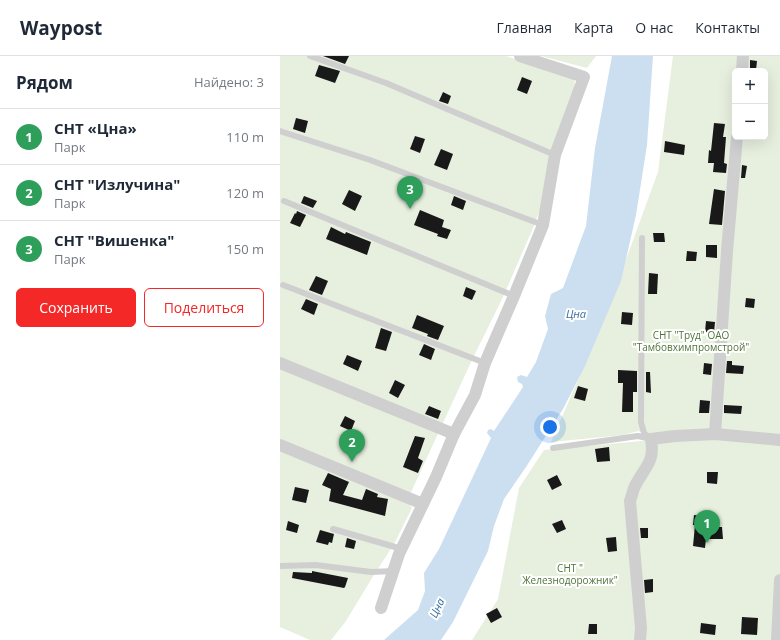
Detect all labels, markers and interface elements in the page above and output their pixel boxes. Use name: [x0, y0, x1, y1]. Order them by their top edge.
text: Waypost: [20, 15, 102, 41]
text: Главная: [497, 18, 552, 37]
text: Карта: [574, 18, 613, 37]
text: О нас: [635, 18, 673, 37]
text: Контакты: [695, 18, 760, 37]
map controls: [732, 68, 768, 140]
button: +: [732, 68, 768, 104]
text: Рядом: [16, 71, 73, 94]
text: Найдено: 3: [194, 73, 264, 91]
button: −: [732, 104, 768, 140]
text: СНТ «Цна»: [54, 118, 137, 138]
text: 1: [25, 128, 33, 146]
text: 110 m: [226, 128, 264, 146]
text: Парк: [54, 138, 85, 156]
text: СНТ "Излучина": [54, 174, 180, 194]
pin: 3: [397, 176, 423, 209]
text: 2: [25, 184, 33, 202]
text: 120 m: [226, 184, 264, 202]
text: Парк: [54, 194, 85, 212]
text: СНТ "Вишенка": [54, 230, 174, 250]
text: 3: [25, 240, 33, 258]
text: 150 m: [226, 240, 264, 258]
text: Парк: [54, 250, 85, 268]
button: Сохранить: [16, 288, 136, 327]
button: Поделиться: [144, 288, 264, 327]
water label: Цна: [566, 306, 586, 321]
park label: СНТ "Труд" ОАО "Тамбовхимпромстрой": [633, 328, 749, 354]
your location: [540, 417, 560, 437]
pin: 2: [339, 429, 365, 462]
pin: 1: [694, 510, 720, 543]
park label: СНТ " Железнодорожник": [522, 561, 618, 587]
water label: Цна: [425, 595, 448, 620]

